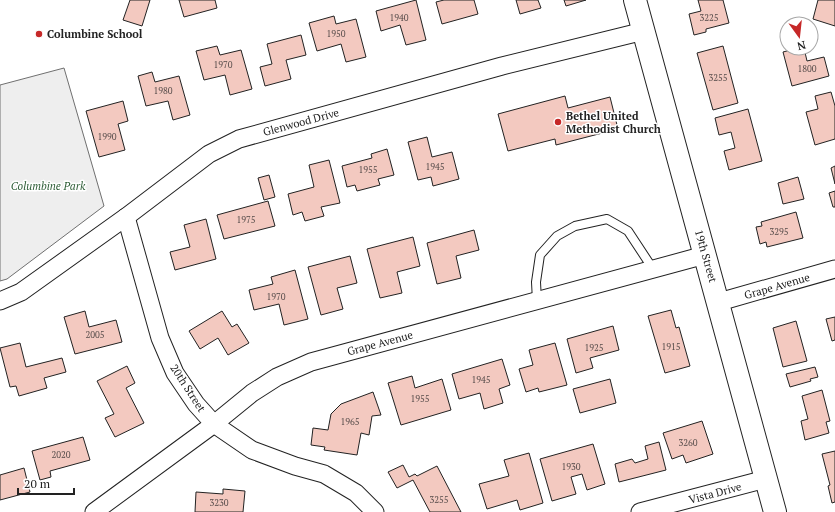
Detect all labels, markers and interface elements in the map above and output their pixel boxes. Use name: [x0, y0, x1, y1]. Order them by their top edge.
house number: 1940: [389, 12, 409, 24]
house number: 3225: [699, 12, 719, 24]
north arrow: [779, 16, 819, 56]
place label: Columbine School: [47, 27, 143, 41]
house number: 1950: [326, 28, 346, 40]
marker: Columbine School: [34, 29, 44, 39]
text: N: [795, 38, 807, 54]
house number: 1970: [213, 59, 233, 71]
house number: 1800: [797, 63, 817, 75]
house number: 3255: [708, 72, 728, 84]
house number: 1980: [153, 85, 173, 97]
street label: Glenwood Drive: [262, 105, 341, 139]
place label: Bethel United Methodist Church: [566, 109, 661, 136]
marker: Bethel United Methodist Church: [553, 117, 563, 127]
house number: 1990: [97, 131, 117, 143]
house number: 1945: [425, 161, 445, 173]
house number: 1955: [358, 164, 378, 176]
park label: Columbine Park: [11, 179, 86, 193]
house number: 1975: [236, 214, 256, 226]
house number: 3295: [769, 226, 789, 238]
street label: 19th Street: [692, 228, 720, 284]
street label: Grape Avenue: [743, 270, 812, 302]
house number: 1970: [266, 291, 286, 303]
street label: Grape Avenue: [346, 327, 415, 359]
house number: 2005: [85, 329, 105, 341]
house number: 1915: [661, 341, 681, 353]
house number: 1925: [584, 342, 604, 354]
street label: 20th Street: [167, 361, 209, 415]
house number: 1945: [471, 374, 491, 386]
house number: 1955: [410, 393, 430, 405]
house number: 1965: [340, 416, 360, 428]
house number: 3260: [678, 437, 698, 449]
house number: 2020: [51, 449, 71, 461]
house number: 1930: [561, 461, 581, 473]
scale bar: [18, 470, 74, 496]
text: 20 m: [24, 476, 51, 491]
street label: Vista Drive: [687, 479, 743, 507]
house number: 3255: [429, 494, 449, 506]
house number: 3230: [209, 497, 229, 509]

